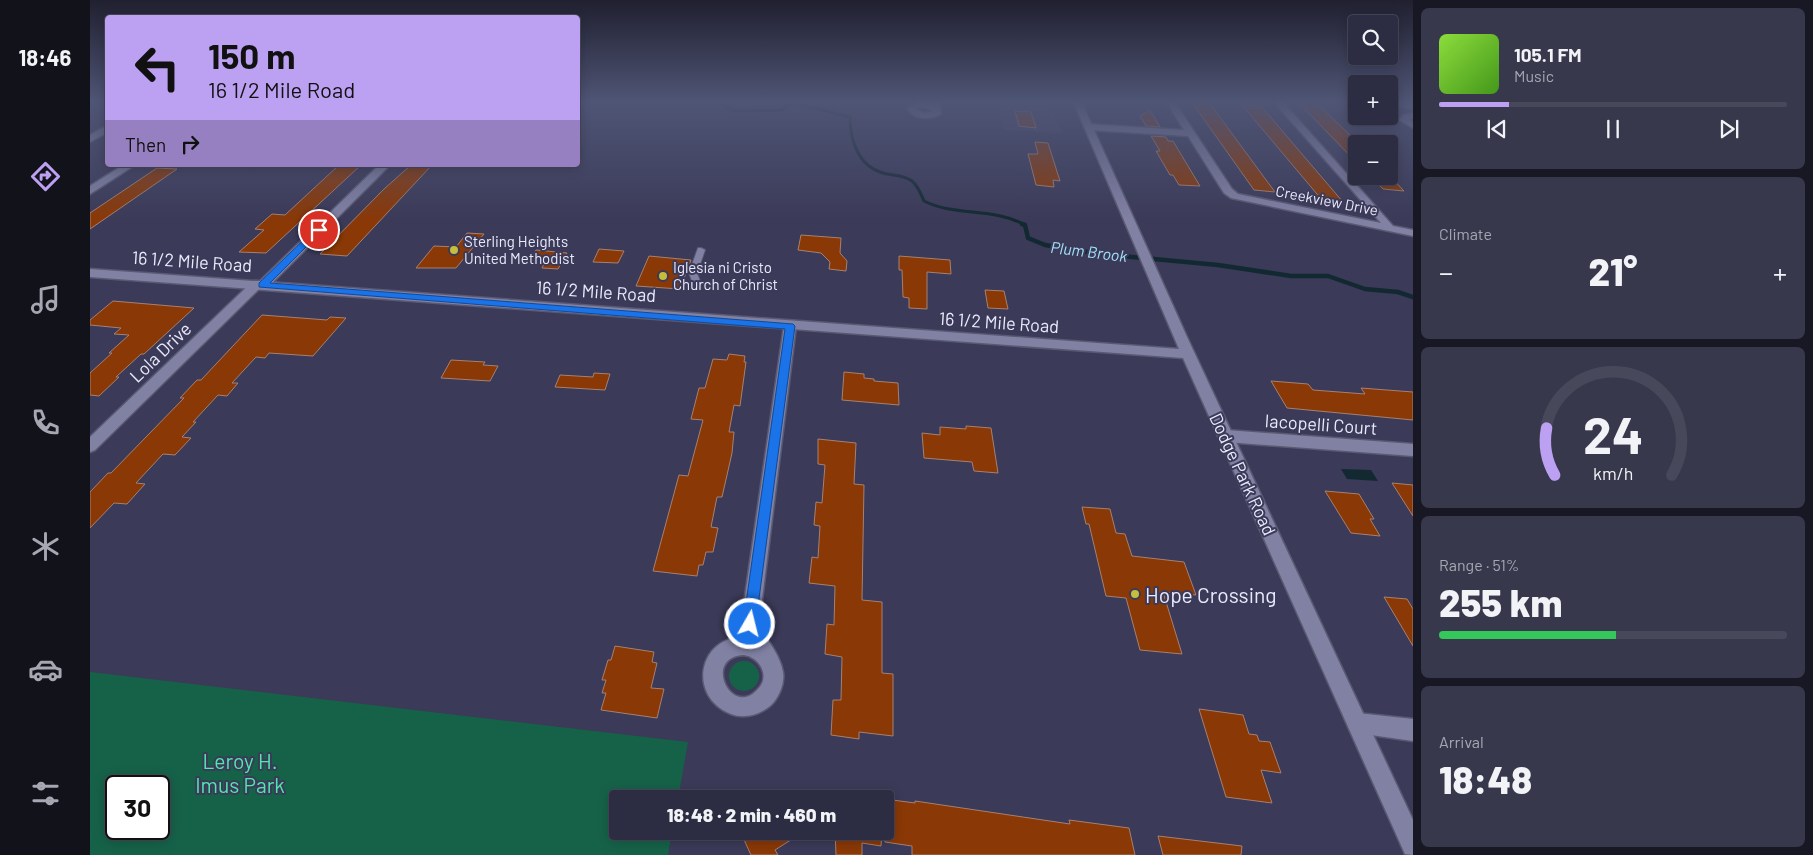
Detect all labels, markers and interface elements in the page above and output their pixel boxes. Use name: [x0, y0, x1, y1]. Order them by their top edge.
map controls: [1348, 15, 1398, 185]
button: search: [1348, 15, 1398, 65]
text: 150 m: [208, 34, 295, 76]
icon: left: [125, 35, 190, 100]
text: 105.1 FM: [1514, 43, 1582, 66]
text: 18:46: [19, 44, 71, 70]
text: Music: [1514, 66, 1554, 85]
button: +: [1348, 75, 1398, 125]
text: 16 1/2 Mile Road: [208, 76, 355, 102]
icon: previous: [1483, 115, 1511, 143]
icon: pause: [1599, 115, 1627, 143]
icon: next: [1715, 115, 1743, 143]
icon: right: [176, 130, 204, 158]
text: Then: [125, 133, 166, 156]
button: −: [1348, 135, 1398, 185]
icon: directions: [28, 159, 63, 194]
street label: Creekview Drive: [1274, 181, 1380, 219]
pin: [298, 209, 340, 251]
icon: arrive: [305, 216, 333, 244]
text: Climate: [1439, 224, 1492, 243]
place label: Sterling Heights United Methodist: [464, 232, 575, 267]
water label: Plum Brook: [1050, 237, 1129, 265]
marker: Sterling Heights United Methodist: [448, 244, 460, 256]
street label: 16 1/2 Mile Road: [131, 246, 253, 276]
text: 21°: [1588, 248, 1638, 294]
text: −: [1439, 255, 1453, 289]
text: +: [1773, 255, 1787, 289]
place label: Iglesia ni Cristo Church of Christ: [673, 258, 778, 293]
marker: Iglesia ni Cristo Church of Christ: [657, 270, 669, 282]
street label: 16 1/2 Mile Road: [535, 276, 657, 306]
icon: music: [28, 282, 63, 317]
street label: 16 1/2 Mile Road: [938, 307, 1060, 337]
street label: Lola Drive: [125, 317, 195, 387]
text: 24: [1583, 402, 1643, 464]
icon: phone: [28, 405, 63, 440]
street label: Dodge Park Road: [1205, 409, 1281, 539]
street label: Iacopelli Court: [1264, 409, 1378, 439]
text: km/h: [1593, 462, 1633, 484]
icon: climate: [28, 529, 63, 564]
text: Range · 51%: [1439, 555, 1519, 574]
text: 255 km: [1439, 579, 1562, 625]
place label: Hope Crossing: [1145, 582, 1277, 607]
marker: Hope Crossing: [1129, 588, 1141, 600]
position arrow: [723, 597, 775, 649]
icon: car: [28, 652, 63, 687]
text: Arrival: [1439, 732, 1484, 751]
park label: Leroy H. Imus Park: [195, 748, 285, 797]
text: 18:48: [1439, 756, 1532, 802]
speed limit sign: 30: [105, 775, 170, 840]
icon: filters: [28, 776, 63, 811]
text: 18:48 · 2 min · 460 m: [667, 803, 836, 826]

